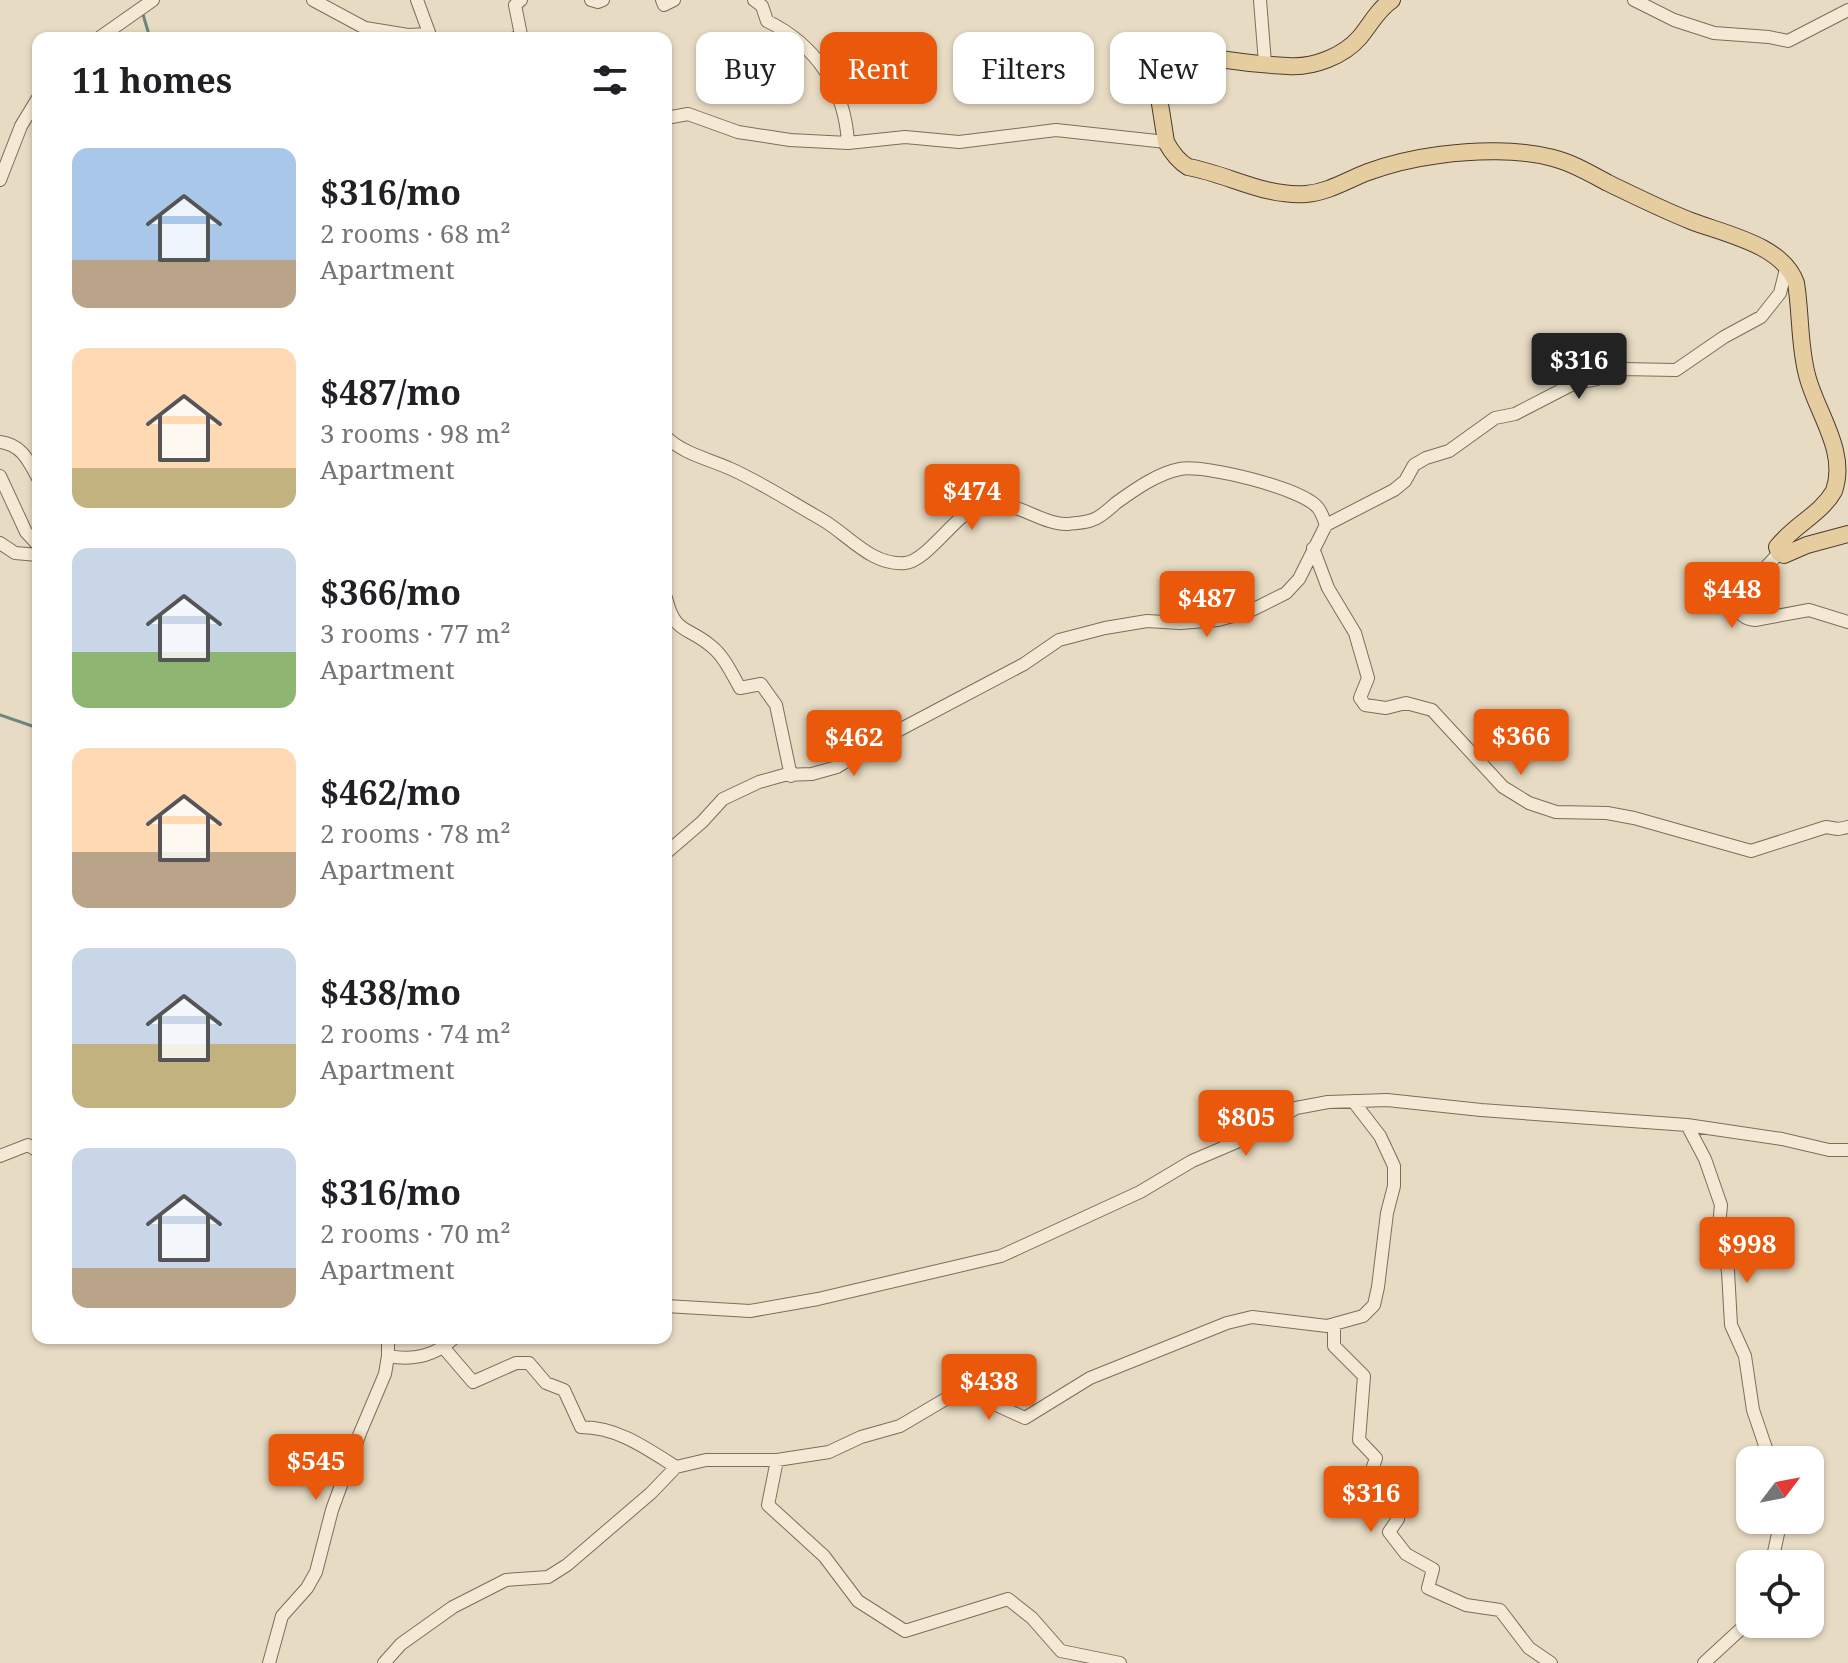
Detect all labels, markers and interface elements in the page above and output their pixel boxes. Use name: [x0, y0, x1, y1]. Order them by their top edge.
chip: Buy: [696, 32, 804, 104]
chip: Rent: [820, 32, 937, 104]
chip: Filters: [953, 32, 1094, 104]
chip: New: [1110, 32, 1226, 104]
text: 11 homes: [72, 57, 232, 103]
icon: filters: [588, 58, 632, 102]
text: $316/mo: [320, 169, 461, 215]
icon: home: [136, 180, 232, 276]
text: 2 rooms · 68 m²: [320, 215, 511, 251]
text: Apartment: [320, 251, 455, 287]
pin: $316: [1532, 333, 1626, 401]
text: $316: [1550, 341, 1608, 377]
text: $487/mo: [320, 369, 461, 415]
icon: home: [136, 380, 232, 476]
text: 3 rooms · 98 m²: [320, 415, 511, 451]
text: Apartment: [320, 451, 455, 487]
pin: $474: [925, 464, 1019, 532]
text: $474: [943, 472, 1001, 508]
pin: $448: [1685, 562, 1779, 630]
text: $366/mo: [320, 569, 461, 615]
text: $448: [1703, 570, 1761, 606]
pin: $487: [1160, 571, 1254, 639]
text: $487: [1178, 579, 1236, 615]
icon: home: [136, 580, 232, 676]
text: 3 rooms · 77 m²: [320, 615, 511, 651]
text: Apartment: [320, 651, 455, 687]
pin: $366: [1474, 709, 1568, 777]
pin: $462: [807, 710, 901, 778]
text: $366: [1492, 717, 1550, 753]
text: $462: [825, 718, 883, 754]
text: $462/mo: [320, 769, 461, 815]
icon: home: [136, 780, 232, 876]
text: 2 rooms · 78 m²: [320, 815, 511, 851]
text: Apartment: [320, 851, 455, 887]
text: $438/mo: [320, 969, 461, 1015]
icon: home: [136, 980, 232, 1076]
text: 2 rooms · 74 m²: [320, 1015, 511, 1051]
text: Apartment: [320, 1051, 455, 1087]
pin: $805: [1199, 1090, 1293, 1158]
text: $805: [1217, 1098, 1275, 1134]
text: $316/mo: [320, 1169, 461, 1215]
icon: home: [136, 1180, 232, 1276]
text: 2 rooms · 70 m²: [320, 1215, 511, 1251]
pin: $998: [1700, 1217, 1794, 1285]
text: $998: [1718, 1225, 1776, 1261]
text: Apartment: [320, 1251, 455, 1287]
pin: $438: [942, 1354, 1036, 1422]
text: $438: [960, 1362, 1018, 1398]
pin: $545: [269, 1434, 363, 1502]
text: $545: [287, 1442, 345, 1478]
north arrow: [1736, 1446, 1824, 1534]
map controls: [1736, 1446, 1824, 1638]
pin: $316: [1324, 1466, 1418, 1534]
text: $316: [1342, 1474, 1400, 1510]
button: locate: [1736, 1550, 1824, 1638]

